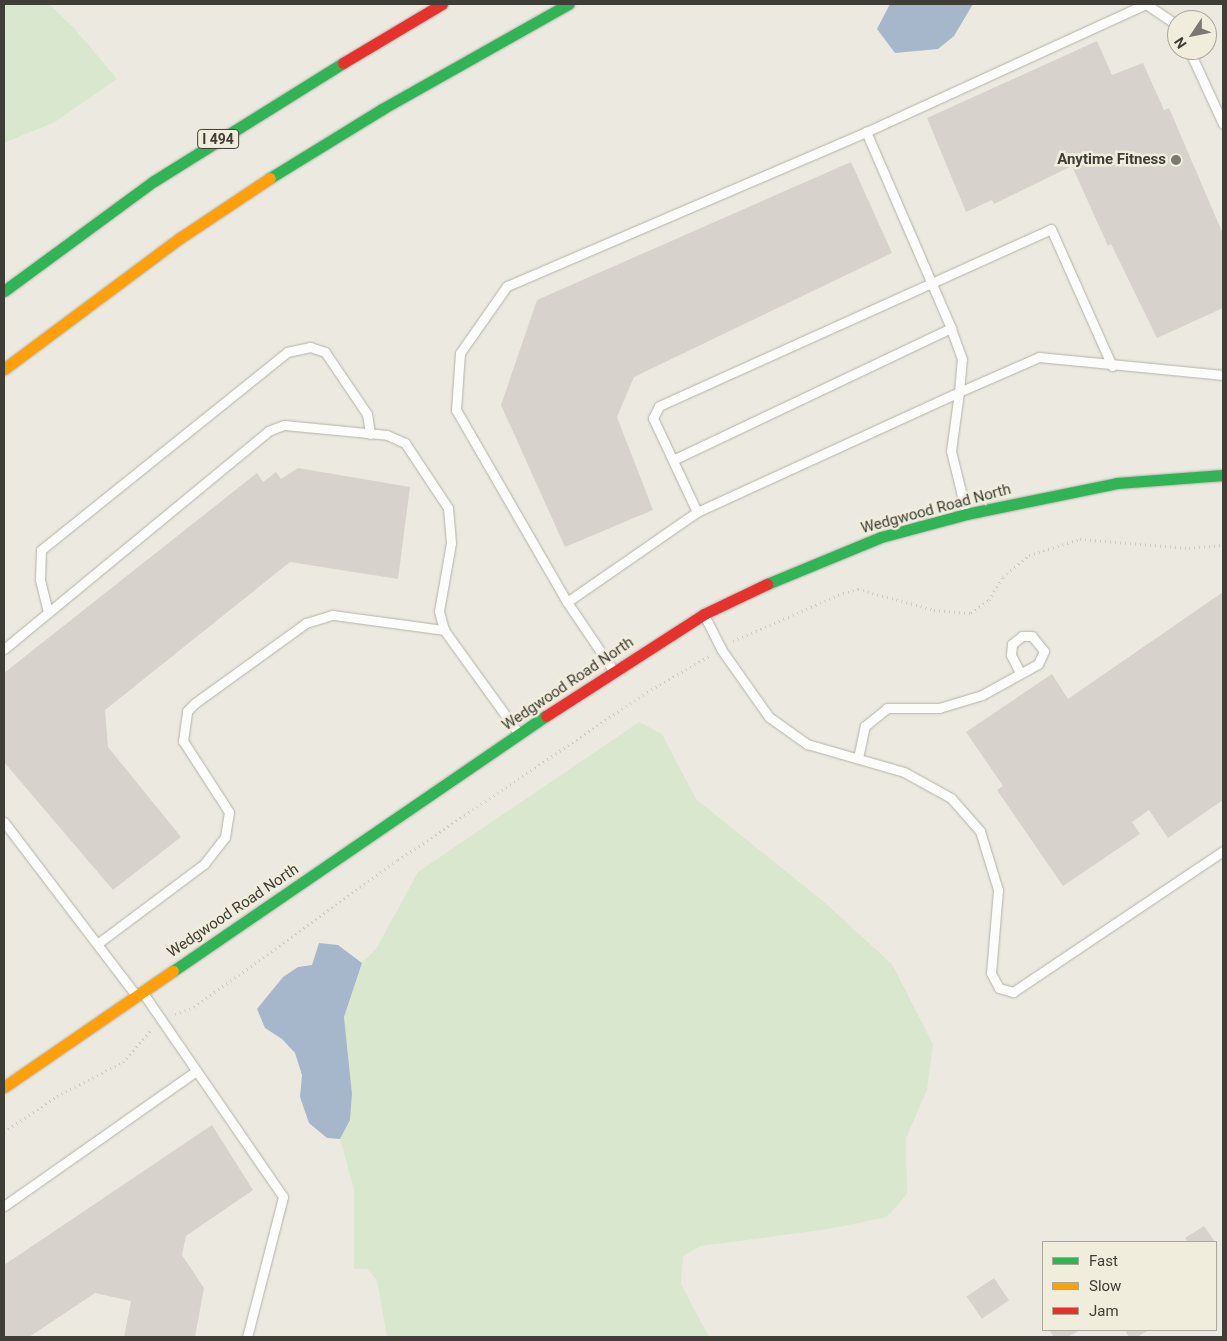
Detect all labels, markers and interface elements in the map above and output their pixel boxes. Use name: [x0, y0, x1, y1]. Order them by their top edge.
north arrow: [1167, 10, 1217, 60]
text: N: [1171, 34, 1190, 51]
road number: I 494: [197, 128, 239, 150]
place label: Anytime Fitness: [1057, 151, 1166, 169]
marker: Anytime Fitness: [1170, 154, 1182, 166]
street label: Wedgwood Road North: [859, 480, 1013, 538]
street label: Wedgwood Road North: [499, 633, 637, 735]
street label: Wedgwood Road North: [164, 860, 302, 962]
legend: [1042, 1241, 1217, 1331]
text: Fast: [1089, 1252, 1118, 1270]
text: Slow: [1089, 1277, 1121, 1295]
text: Jam: [1089, 1302, 1119, 1320]

